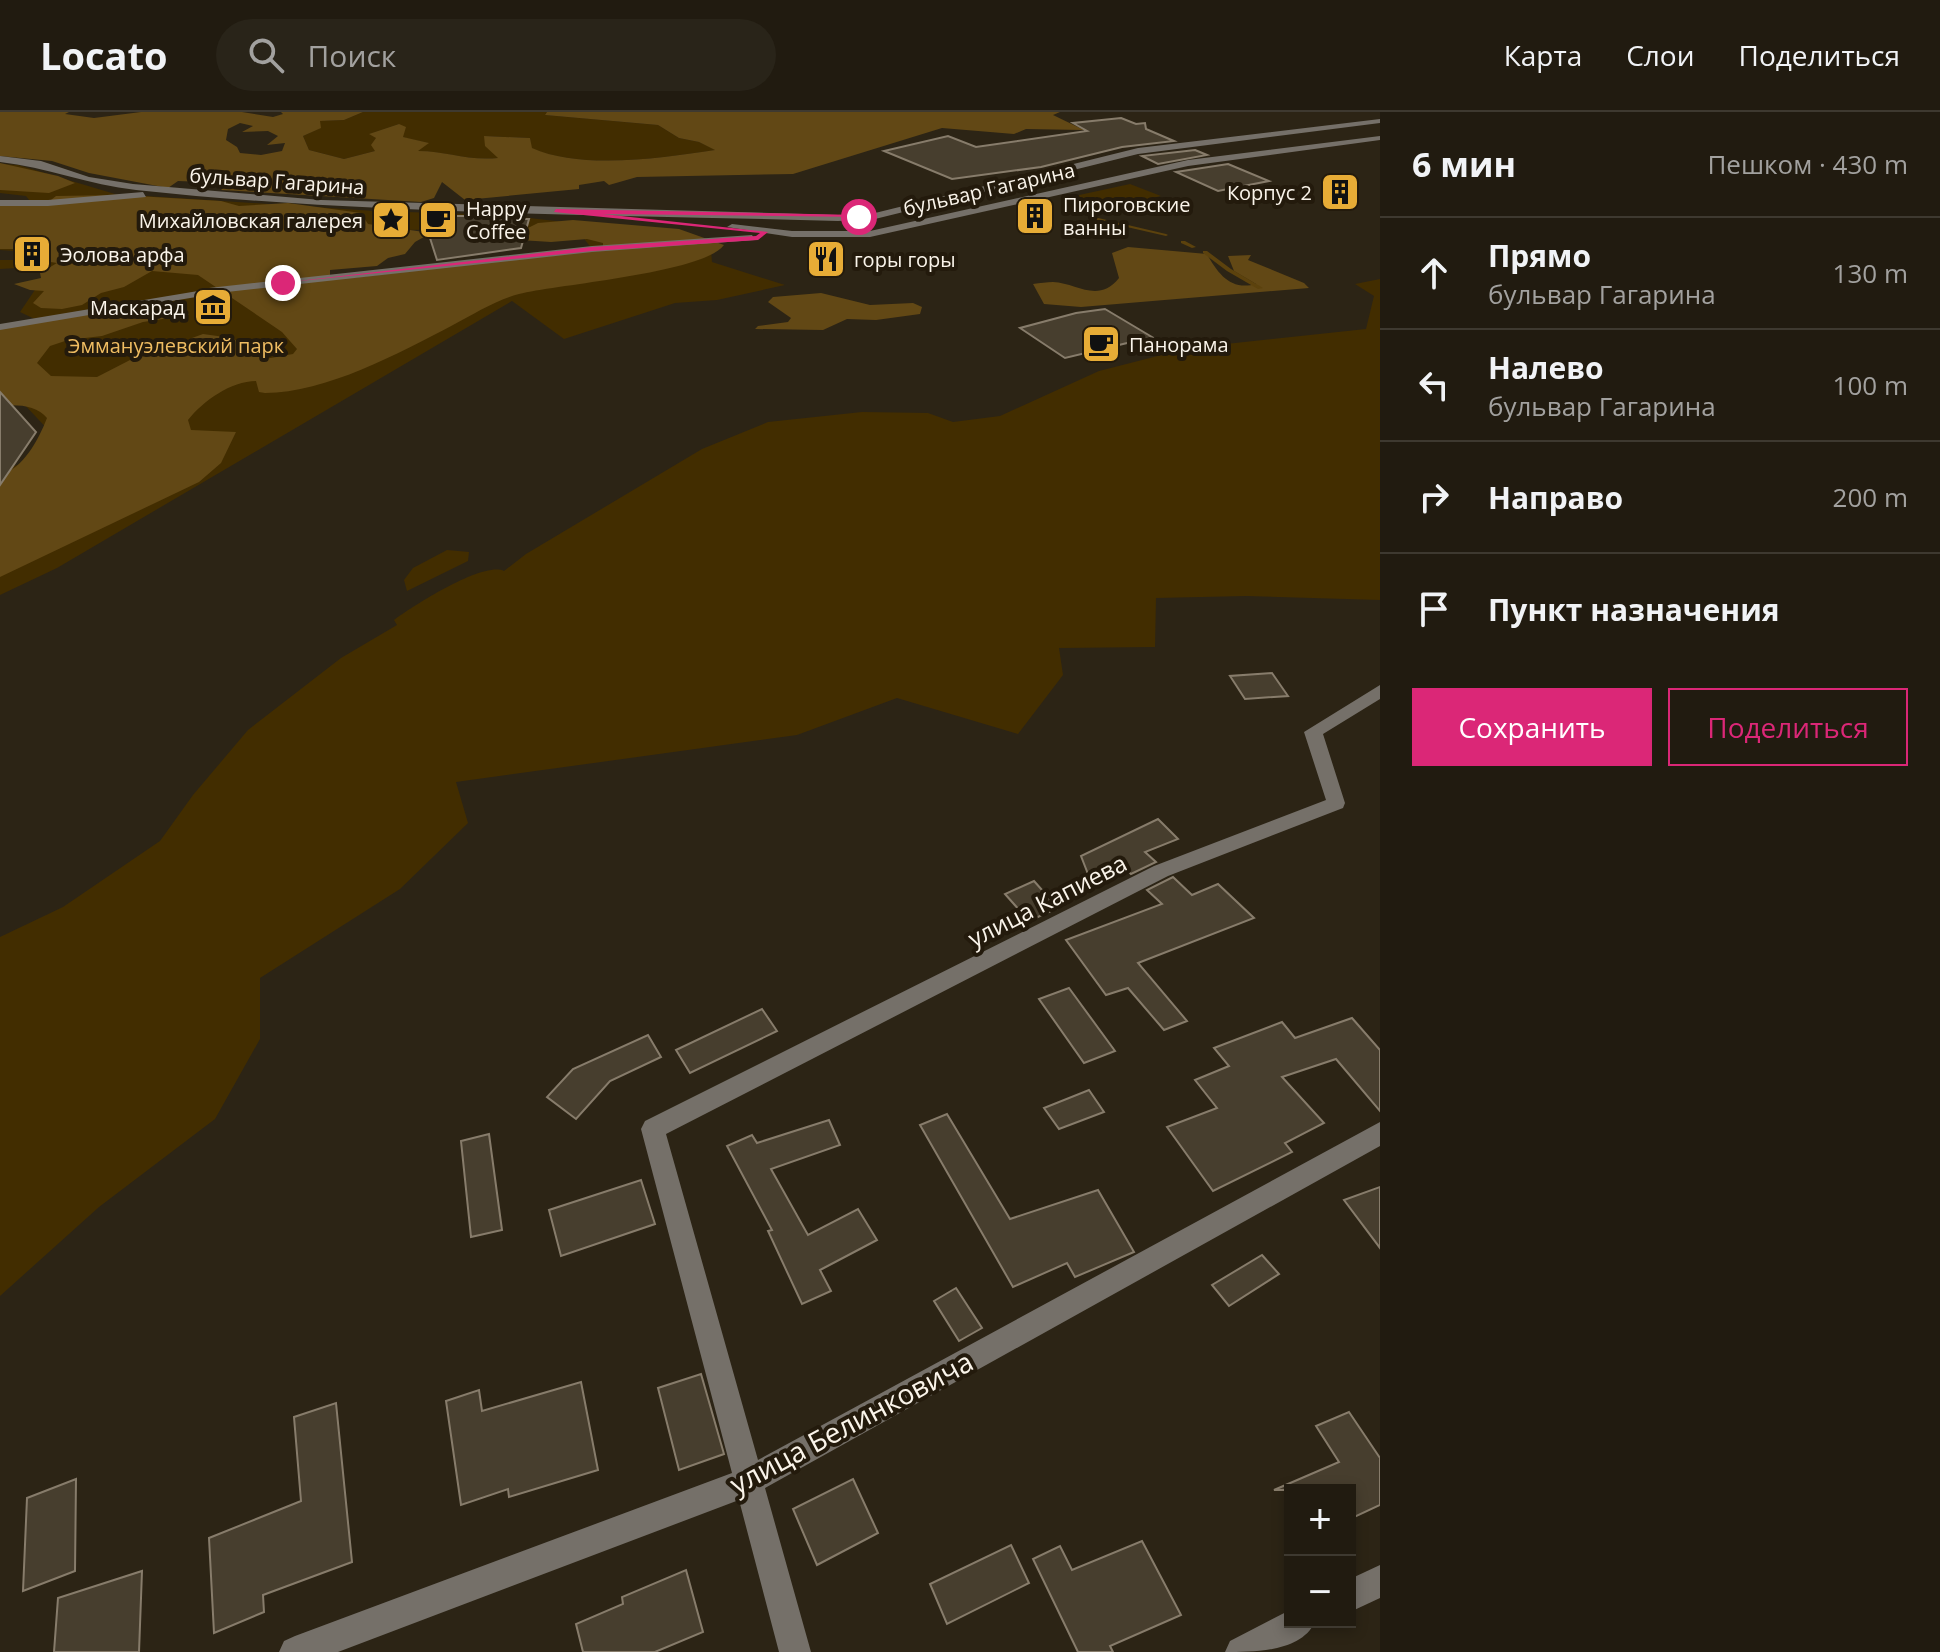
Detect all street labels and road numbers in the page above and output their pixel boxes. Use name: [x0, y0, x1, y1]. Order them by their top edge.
street label: бульвар Гагарина: [901, 156, 1077, 222]
street label: бульвар Гагарина: [189, 161, 365, 201]
street label: улица Капиева: [962, 846, 1132, 954]
street label: улица Белинковича: [723, 1342, 979, 1502]

